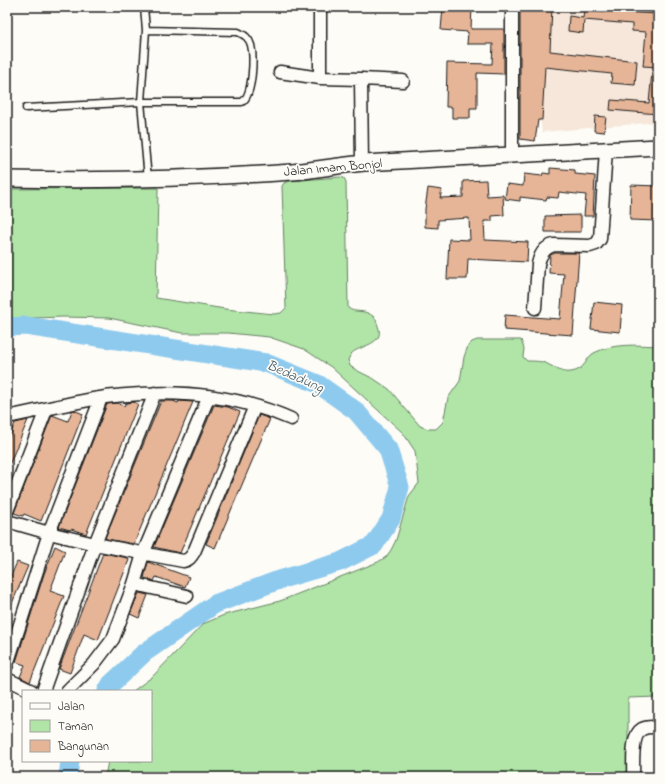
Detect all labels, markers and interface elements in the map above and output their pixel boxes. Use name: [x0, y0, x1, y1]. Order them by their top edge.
street label: Jalan Imam Bonjol: [283, 154, 383, 182]
water label: Bedadung: [263, 355, 327, 399]
legend: [22, 690, 152, 762]
text: Jalan: [58, 698, 85, 716]
text: Taman: [58, 718, 93, 736]
text: Bangunan: [57, 738, 109, 757]

